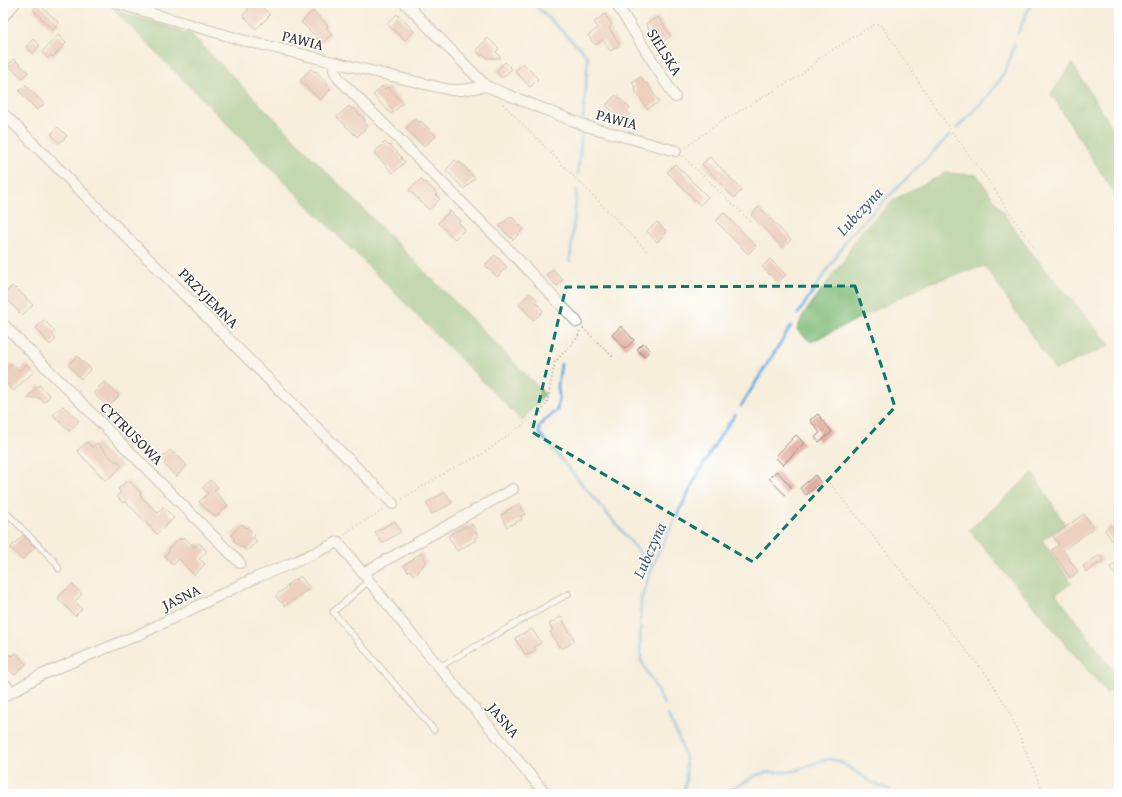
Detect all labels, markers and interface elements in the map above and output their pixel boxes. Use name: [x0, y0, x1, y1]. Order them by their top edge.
street label: SIELSKA: [642, 24, 688, 80]
street label: PAWIA: [280, 25, 326, 55]
street label: PAWIA: [594, 103, 640, 135]
water label: Lubczyna: [830, 181, 888, 241]
street label: PRZYJEMNA: [174, 263, 244, 333]
street label: CYTRUSOWA: [96, 397, 168, 469]
water label: Lubczyna: [626, 518, 672, 583]
street label: JASNA: [157, 579, 204, 616]
street label: JASNA: [482, 696, 525, 742]

